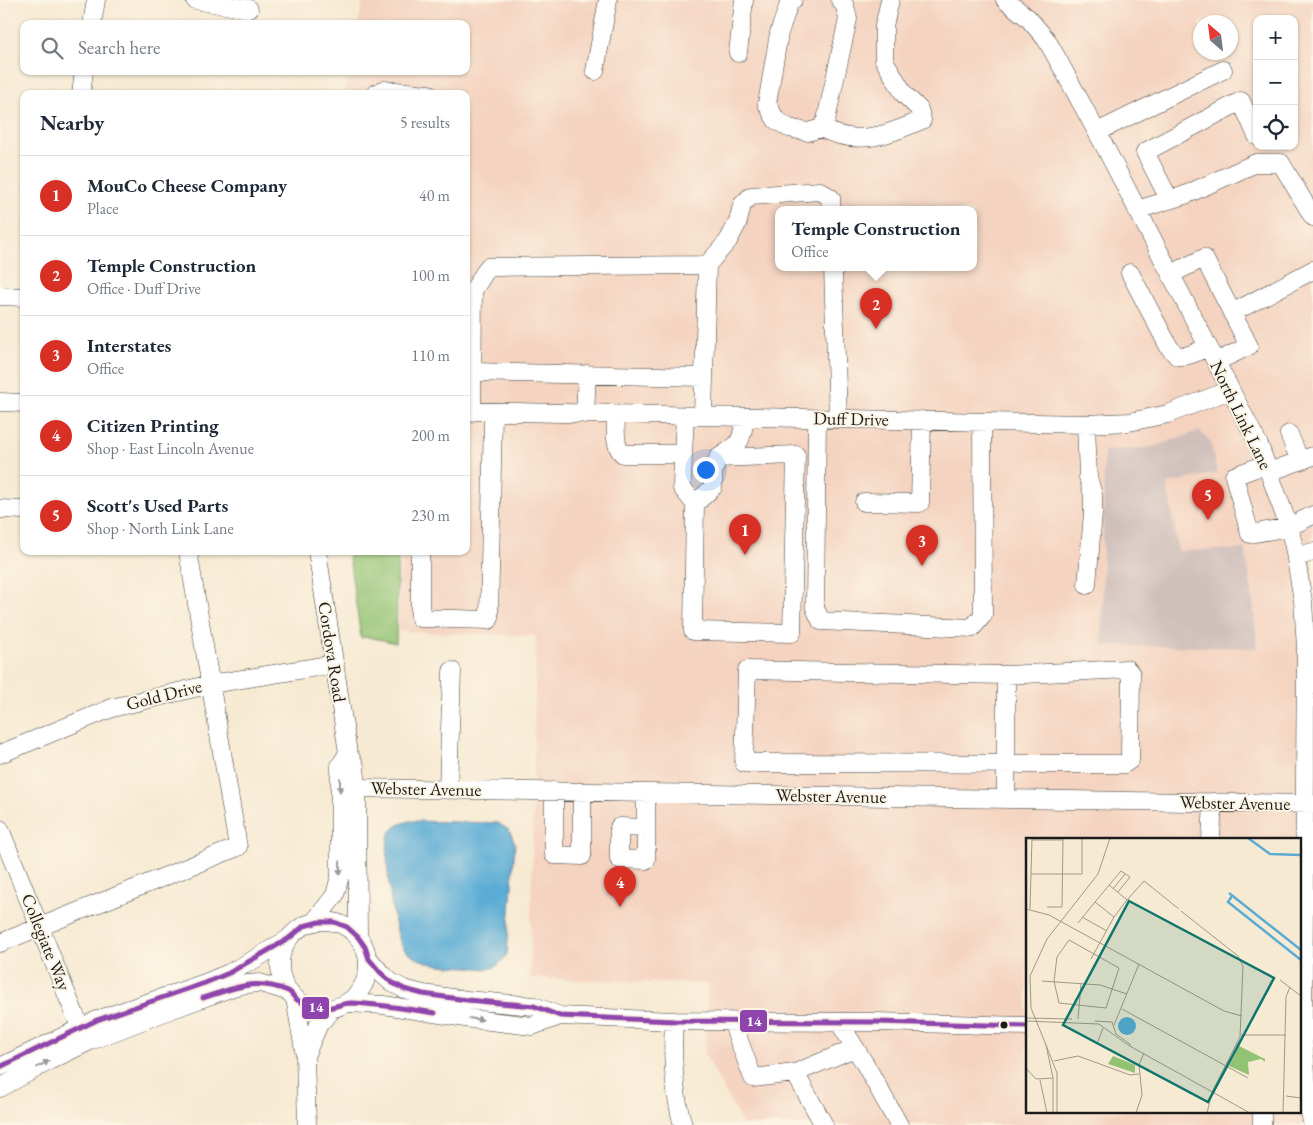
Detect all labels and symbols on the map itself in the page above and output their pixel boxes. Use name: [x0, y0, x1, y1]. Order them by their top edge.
north arrow: [1193, 15, 1238, 60]
pin: 2: [860, 288, 892, 329]
street label: North Link Lane: [1205, 357, 1278, 473]
street label: Duff Drive: [813, 406, 889, 431]
your location: [693, 457, 719, 483]
pin: 5: [1192, 479, 1224, 520]
pin: 1: [729, 514, 761, 555]
pin: 3: [906, 525, 938, 566]
street label: Cordova Road: [313, 600, 352, 705]
street label: Gold Drive: [124, 674, 204, 715]
street label: Webster Avenue: [370, 776, 482, 801]
one-way arrow: [336, 777, 344, 793]
street label: Webster Avenue: [775, 783, 887, 808]
street label: Webster Avenue: [1179, 790, 1291, 815]
inset map: [1026, 838, 1300, 1112]
one-way arrow: [336, 860, 344, 876]
pin: 4: [604, 866, 636, 907]
street label: Collegiate Way: [17, 890, 76, 994]
line badge: 14: [301, 996, 330, 1020]
text: 14: [309, 998, 324, 1016]
line badge: 14: [739, 1009, 768, 1033]
text: 14: [747, 1012, 762, 1030]
one-way arrow: [468, 1015, 484, 1023]
unlabelled marker: [999, 1020, 1009, 1030]
one-way arrow: [35, 1060, 50, 1068]

